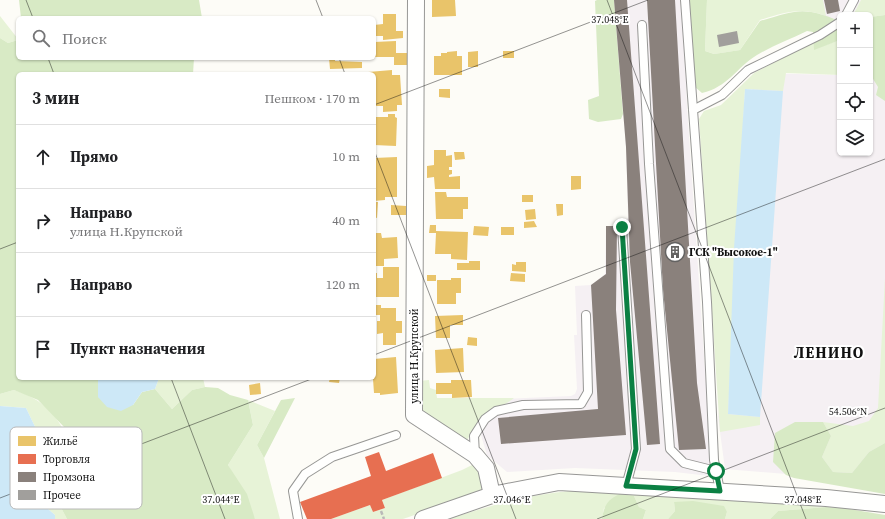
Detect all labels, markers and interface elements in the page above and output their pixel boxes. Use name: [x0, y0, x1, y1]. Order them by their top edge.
map controls: [837, 12, 873, 156]
button: +: [837, 12, 873, 48]
text: 37.048°E: [591, 13, 629, 26]
search box: [16, 16, 376, 60]
icon: search: [30, 27, 52, 49]
text: Поиск: [62, 28, 107, 49]
button: −: [837, 48, 873, 84]
button: locate: [837, 84, 873, 120]
text: 3 мин: [32, 86, 80, 110]
text: Пешком · 170 m: [265, 90, 360, 107]
button: layers: [837, 120, 873, 156]
icon: ahead: [32, 146, 54, 168]
text: Прямо: [70, 146, 118, 167]
text: 10 m: [332, 148, 360, 165]
text: Направо: [70, 202, 132, 223]
icon: right: [32, 210, 54, 232]
text: 40 m: [332, 212, 360, 229]
route end: [613, 218, 631, 236]
text: улица Н.Крупской: [70, 223, 183, 240]
building icon: ГСК "Высокое-1": [664, 241, 686, 263]
place label: ГСК "Высокое-1": [689, 245, 778, 260]
icon: right: [32, 274, 54, 296]
text: Направо: [70, 274, 132, 295]
text: 120 m: [326, 276, 360, 293]
street label: улица Н.Крупской: [407, 308, 422, 404]
icon: arrive: [32, 338, 54, 360]
text: Пункт назначения: [70, 338, 205, 359]
district label: ЛЕНИНО: [794, 342, 864, 363]
text: 54.506°N: [829, 405, 867, 418]
legend: [10, 427, 142, 509]
text: Жильё: [43, 434, 78, 449]
text: Торговля: [43, 452, 90, 467]
route start: [707, 462, 725, 480]
text: Промзона: [43, 470, 96, 485]
text: Прочее: [43, 488, 81, 503]
text: 37.044°E: [202, 493, 240, 506]
text: 37.046°E: [493, 493, 531, 506]
text: 37.048°E: [784, 493, 822, 506]

